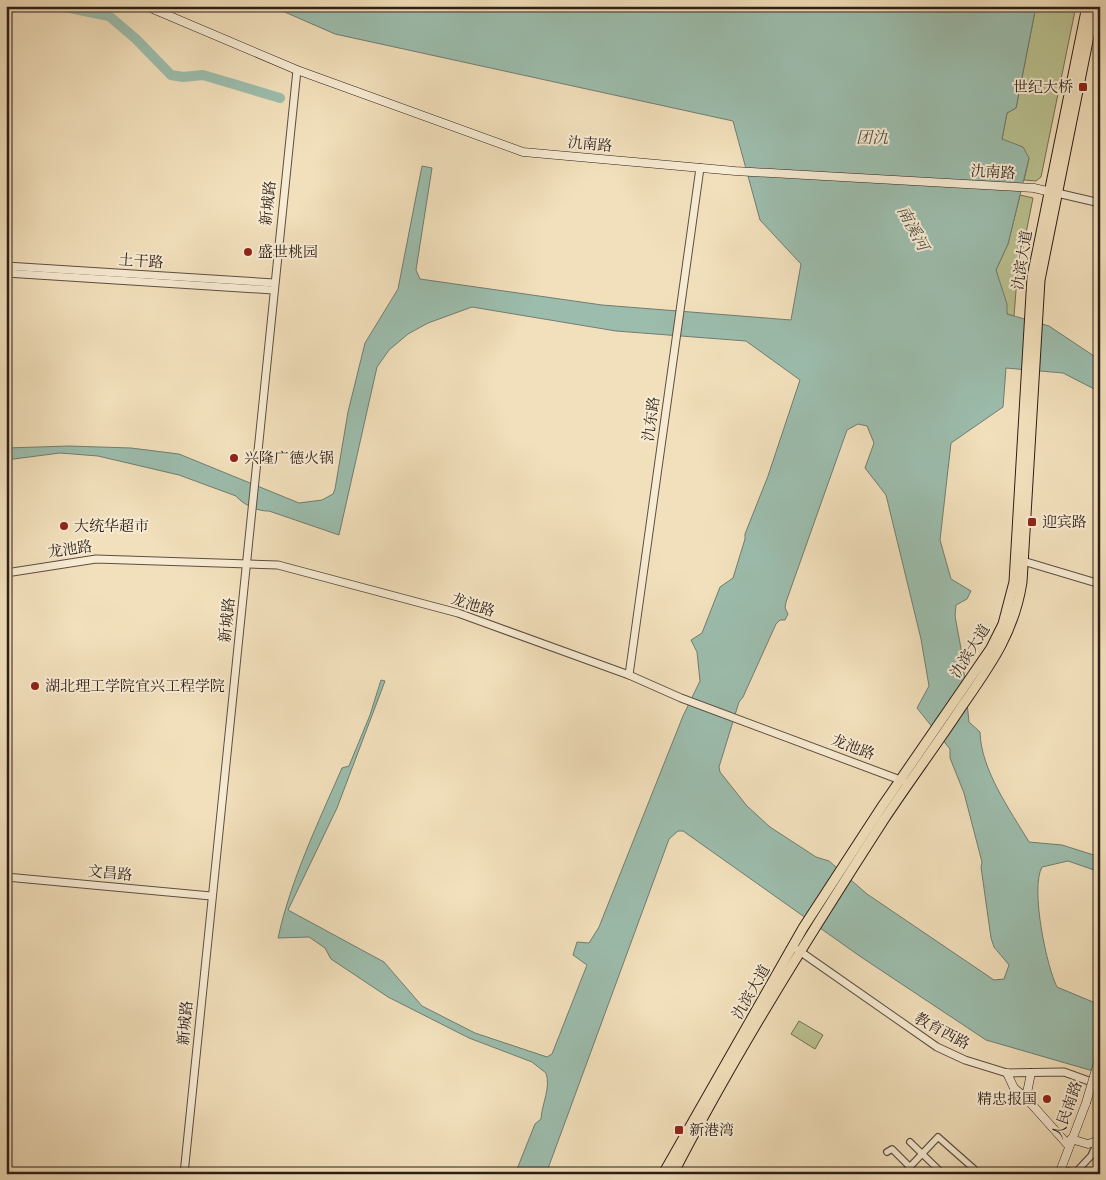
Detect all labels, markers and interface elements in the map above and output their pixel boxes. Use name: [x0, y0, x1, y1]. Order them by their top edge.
place label: 世纪大桥: [1013, 78, 1073, 96]
marker: 世纪大桥: [1077, 81, 1089, 93]
water label: 团氿: [856, 128, 888, 147]
street label: 氿南路: [567, 133, 613, 155]
street label: 氿南路: [970, 162, 1016, 182]
street label: 新城路: [257, 180, 279, 226]
water label: 南溪河: [893, 202, 934, 256]
street label: 氿滨大道: [1008, 229, 1036, 291]
place label: 盛世桃园: [258, 243, 318, 261]
marker: 盛世桃园: [242, 246, 254, 258]
street label: 土干路: [118, 250, 164, 272]
street label: 氿东路: [639, 395, 663, 443]
place label: 兴隆广德火锅: [244, 449, 334, 467]
marker: 兴隆广德火锅: [228, 452, 240, 464]
place label: 迎宾路: [1042, 513, 1087, 531]
marker: 迎宾路: [1026, 516, 1038, 528]
place label: 大统华超市: [74, 517, 149, 535]
marker: 大统华超市: [58, 520, 70, 532]
street label: 龙池路: [46, 537, 94, 561]
street label: 龙池路: [449, 589, 497, 621]
street label: 新城路: [216, 597, 238, 643]
street label: 氿滨大道: [946, 621, 994, 681]
place label: 湖北理工学院宜兴工程学院: [45, 677, 225, 695]
marker: 湖北理工学院宜兴工程学院: [29, 680, 41, 692]
street label: 龙池路: [829, 731, 877, 763]
street label: 文昌路: [87, 862, 133, 884]
street label: 氿滨大道: [728, 962, 774, 1022]
street label: 新城路: [174, 1000, 196, 1046]
street label: 教育西路: [911, 1009, 973, 1053]
street label: 人民南路: [1048, 1079, 1086, 1141]
place label: 精忠报国: [977, 1090, 1037, 1108]
marker: 精忠报国: [1041, 1093, 1053, 1105]
place label: 新港湾: [689, 1121, 734, 1139]
marker: 新港湾: [673, 1124, 685, 1136]

